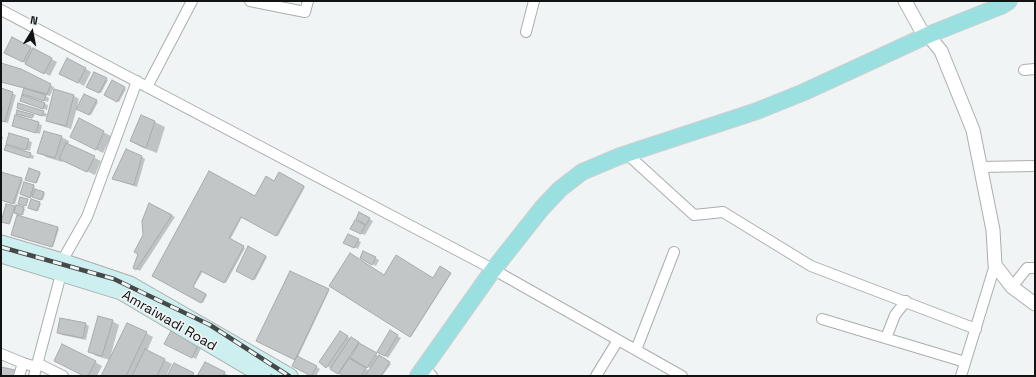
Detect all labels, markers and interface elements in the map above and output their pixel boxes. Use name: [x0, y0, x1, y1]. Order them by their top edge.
north arrow: [12, 12, 52, 52]
text: N: [29, 13, 39, 28]
street label: Amraiwadi Road: [119, 287, 219, 355]

